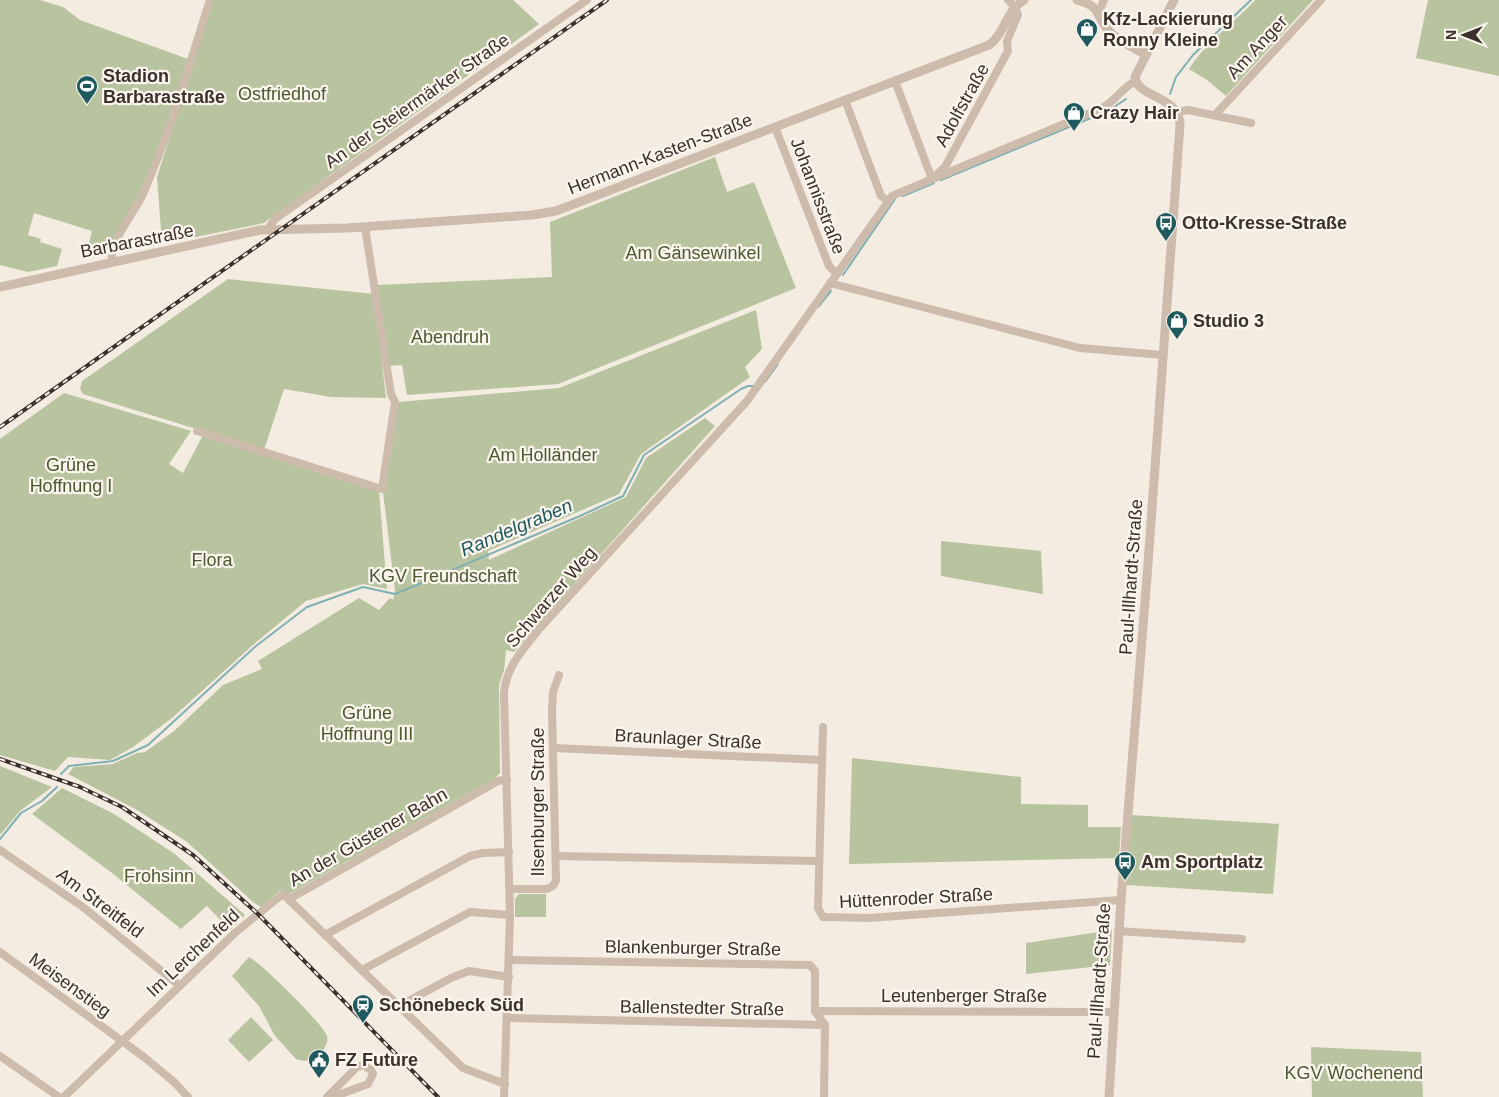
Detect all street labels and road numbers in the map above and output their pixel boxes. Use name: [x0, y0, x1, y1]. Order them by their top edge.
street label: Am Anger: [1223, 11, 1291, 83]
street label: An der Steiermärker Straße: [321, 30, 513, 172]
street label: Adolfstraße: [931, 60, 993, 150]
street label: Hermann-Kasten-Straße: [565, 110, 755, 198]
street label: Johannisstraße: [787, 135, 849, 257]
street label: Barbarastraße: [79, 220, 195, 262]
street label: Paul-Illhardt-Straße: [1116, 498, 1146, 656]
street label: Schwarzer Weg: [502, 543, 600, 651]
street label: Braunlager Straße: [614, 725, 762, 753]
street label: Ilsenburger Straße: [528, 727, 548, 877]
street label: An der Güstener Bahn: [285, 784, 451, 890]
street label: Am Streitfeld: [53, 864, 147, 942]
street label: Hüttenroder Straße: [839, 884, 993, 912]
street label: Paul-Illhardt-Straße: [1084, 902, 1114, 1060]
street label: Im Lerchenfeld: [143, 905, 243, 1001]
street label: Blankenburger Straße: [605, 936, 781, 960]
street label: Meisenstieg: [25, 949, 115, 1021]
street label: Leutenberger Straße: [881, 986, 1047, 1006]
street label: Ballenstedter Straße: [620, 997, 784, 1019]

